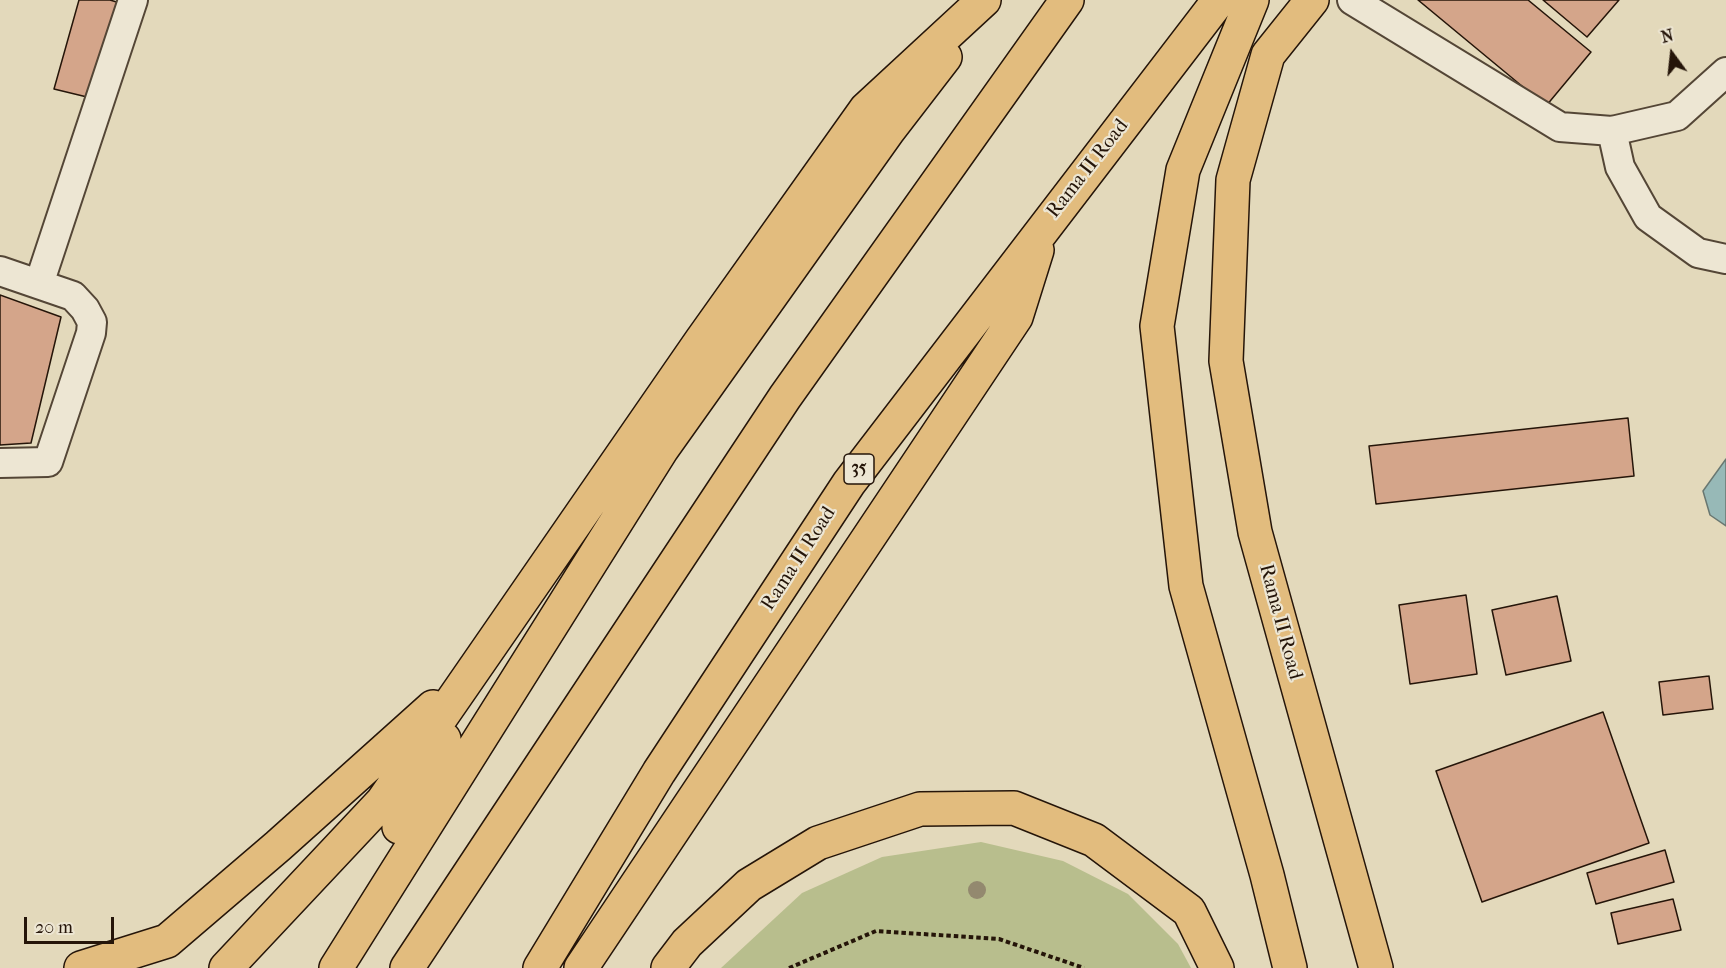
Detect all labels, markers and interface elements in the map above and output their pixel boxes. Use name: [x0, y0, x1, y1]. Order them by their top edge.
north arrow: [1642, 24, 1702, 84]
text: N: [1659, 25, 1676, 47]
street label: Rama II Road: [1042, 115, 1134, 223]
road number: 35: [844, 454, 874, 484]
street label: Rama II Road: [757, 503, 841, 615]
street label: Rama II Road: [1253, 562, 1307, 682]
scale bar: [27, 905, 117, 943]
text: 20 m: [35, 917, 73, 938]

